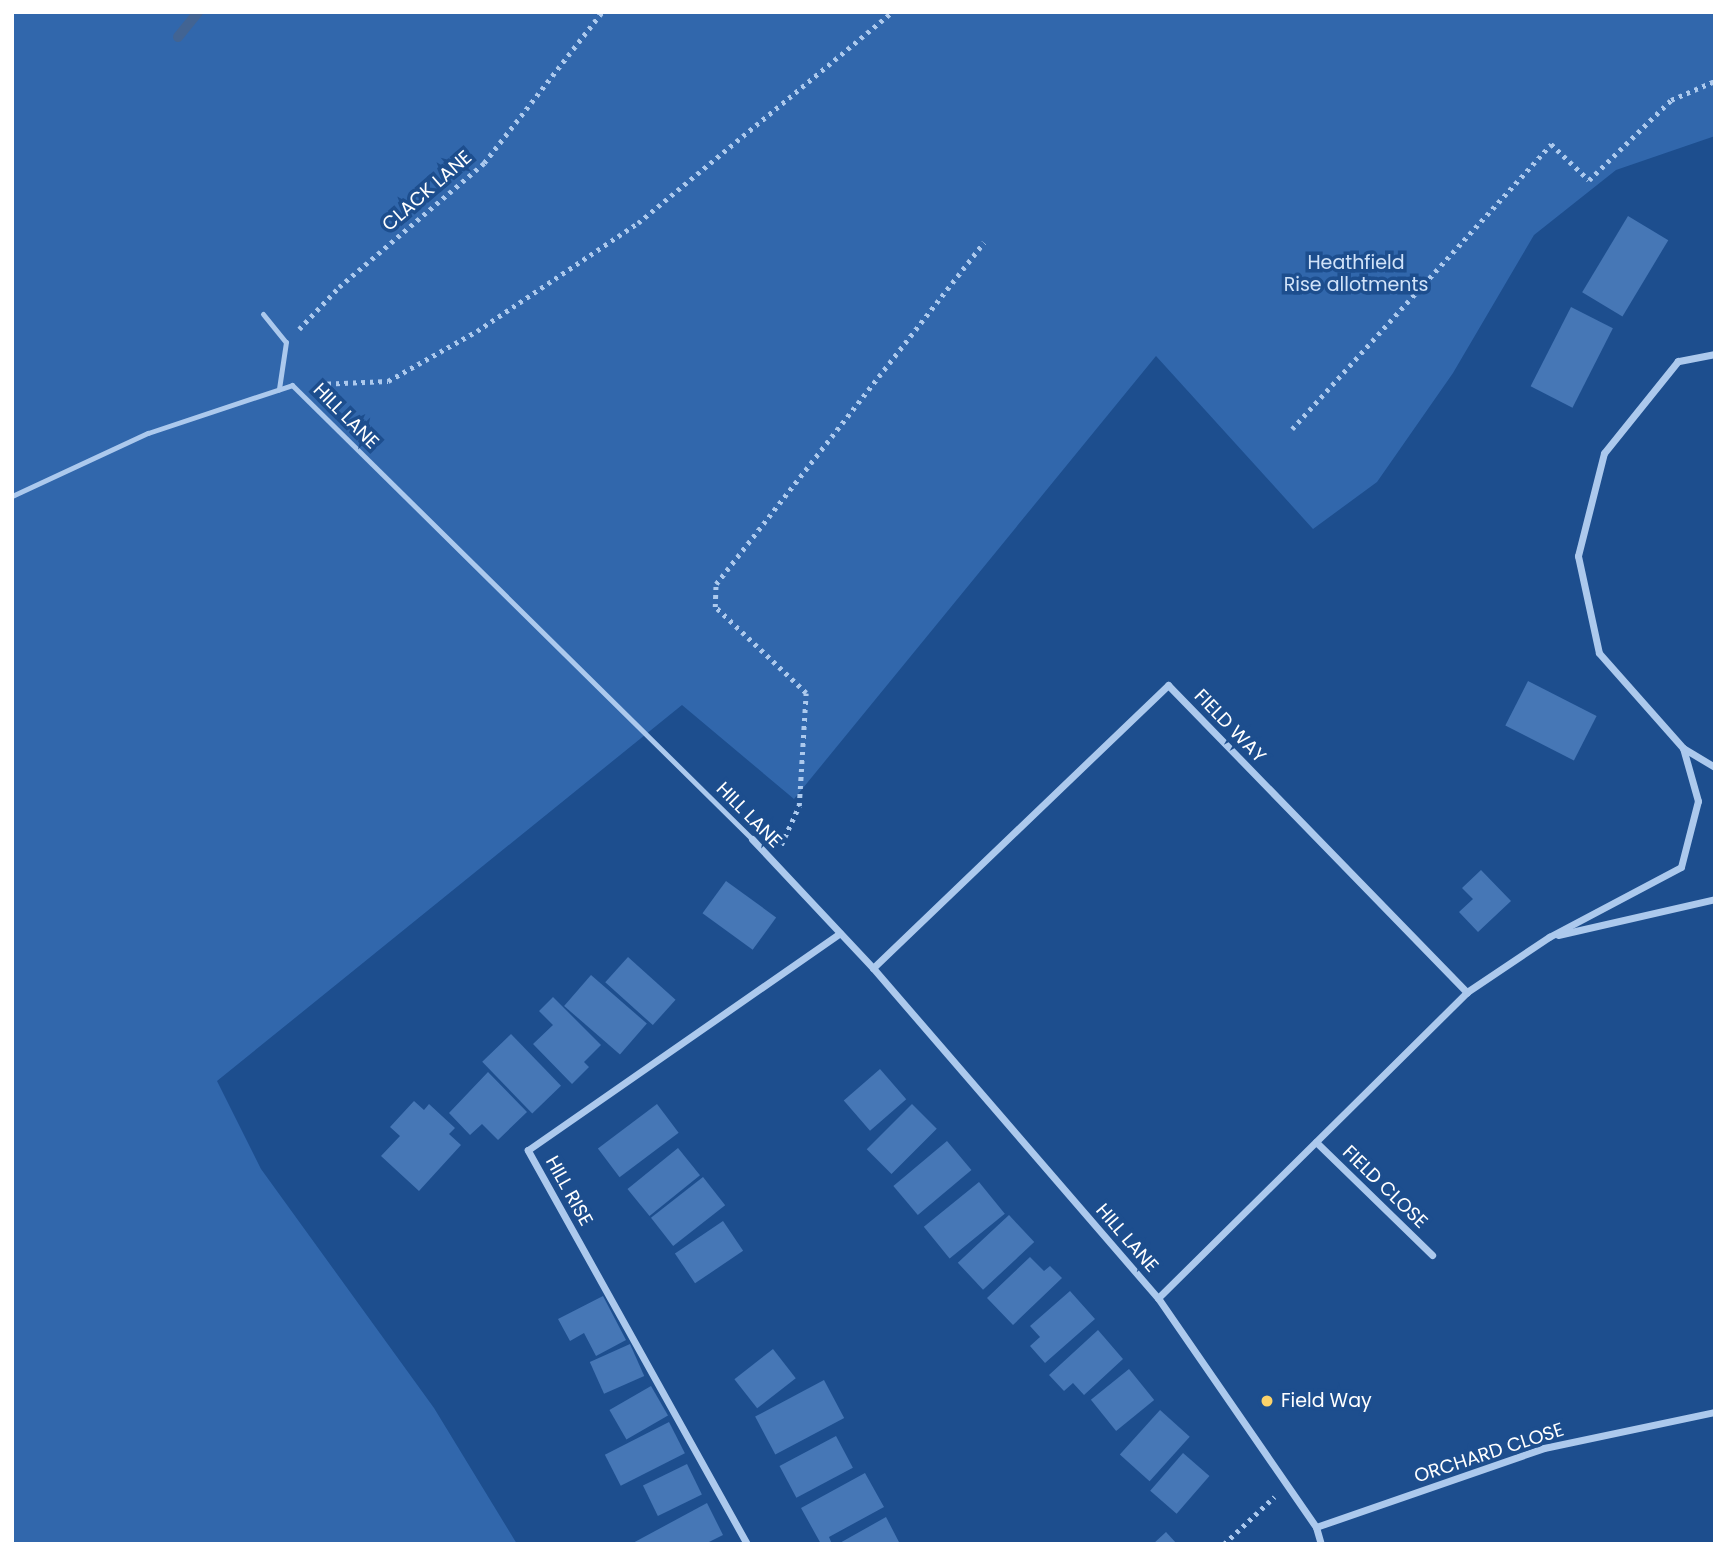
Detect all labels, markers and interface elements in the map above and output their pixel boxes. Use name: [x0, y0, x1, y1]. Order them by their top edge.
street label: CLACK LANE: [378, 146, 476, 236]
park label: Heathfield Rise allotments: [1284, 252, 1428, 296]
street label: HILL LANE: [308, 378, 384, 454]
street label: FIELD WAY: [1189, 685, 1271, 767]
street label: HILL LANE: [711, 777, 787, 853]
street label: FIELD CLOSE: [1338, 1141, 1432, 1233]
street label: HILL RISE: [541, 1152, 597, 1230]
street label: HILL LANE: [1091, 1199, 1163, 1277]
place label: Field Way: [1281, 1390, 1372, 1412]
marker: Field Way: [1259, 1393, 1275, 1409]
street label: ORCHARD CLOSE: [1411, 1418, 1567, 1488]

